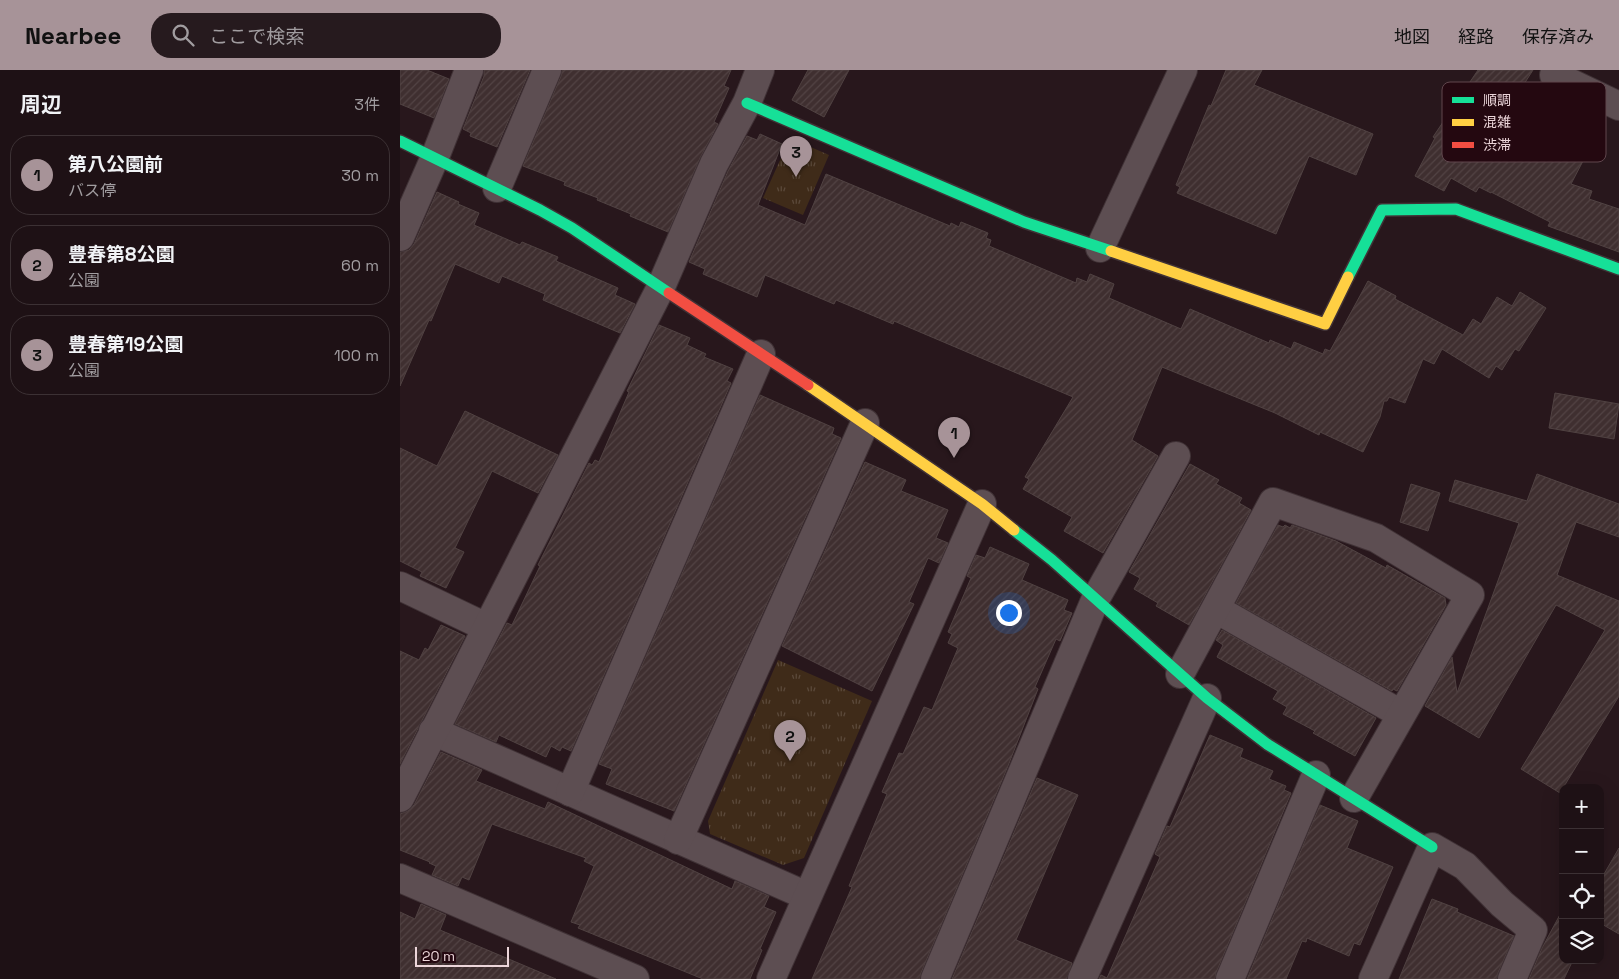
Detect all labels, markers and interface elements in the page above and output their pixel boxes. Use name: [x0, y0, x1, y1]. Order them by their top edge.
search box: [151, 13, 501, 58]
text: Nearbee: [25, 20, 121, 51]
icon: search: [169, 21, 197, 49]
text: ここで検索: [209, 24, 304, 49]
text: 地図: [1394, 25, 1430, 48]
text: 経路: [1458, 25, 1494, 48]
text: 保存済み: [1522, 25, 1594, 48]
legend: [1442, 82, 1606, 162]
text: 周辺: [20, 91, 62, 118]
text: 順調: [1483, 91, 1511, 109]
text: 3件: [354, 94, 380, 115]
text: 混雑: [1483, 113, 1511, 131]
pin: 3: [780, 136, 812, 177]
text: 渋滞: [1483, 136, 1511, 154]
text: 第八公園前: [68, 152, 163, 177]
text: 1: [33, 165, 41, 186]
text: 30 m: [341, 165, 379, 186]
text: バス停: [68, 180, 116, 201]
text: 豊春第8公園: [68, 242, 174, 267]
text: 2: [32, 255, 42, 276]
text: 60 m: [341, 255, 379, 276]
text: 公園: [68, 270, 100, 291]
text: 豊春第19公園: [68, 332, 183, 357]
text: 3: [32, 345, 42, 366]
text: 100 m: [334, 345, 379, 366]
text: 公園: [68, 360, 100, 381]
pin: 1: [938, 417, 970, 458]
your location: [996, 600, 1022, 626]
pin: 2: [774, 720, 806, 761]
map controls: [1559, 784, 1604, 964]
button: +: [1559, 784, 1604, 829]
button: −: [1559, 829, 1604, 874]
button: locate: [1559, 874, 1604, 919]
button: layers: [1559, 919, 1604, 964]
scale bar: [415, 944, 509, 967]
text: 20 m: [422, 947, 455, 965]

